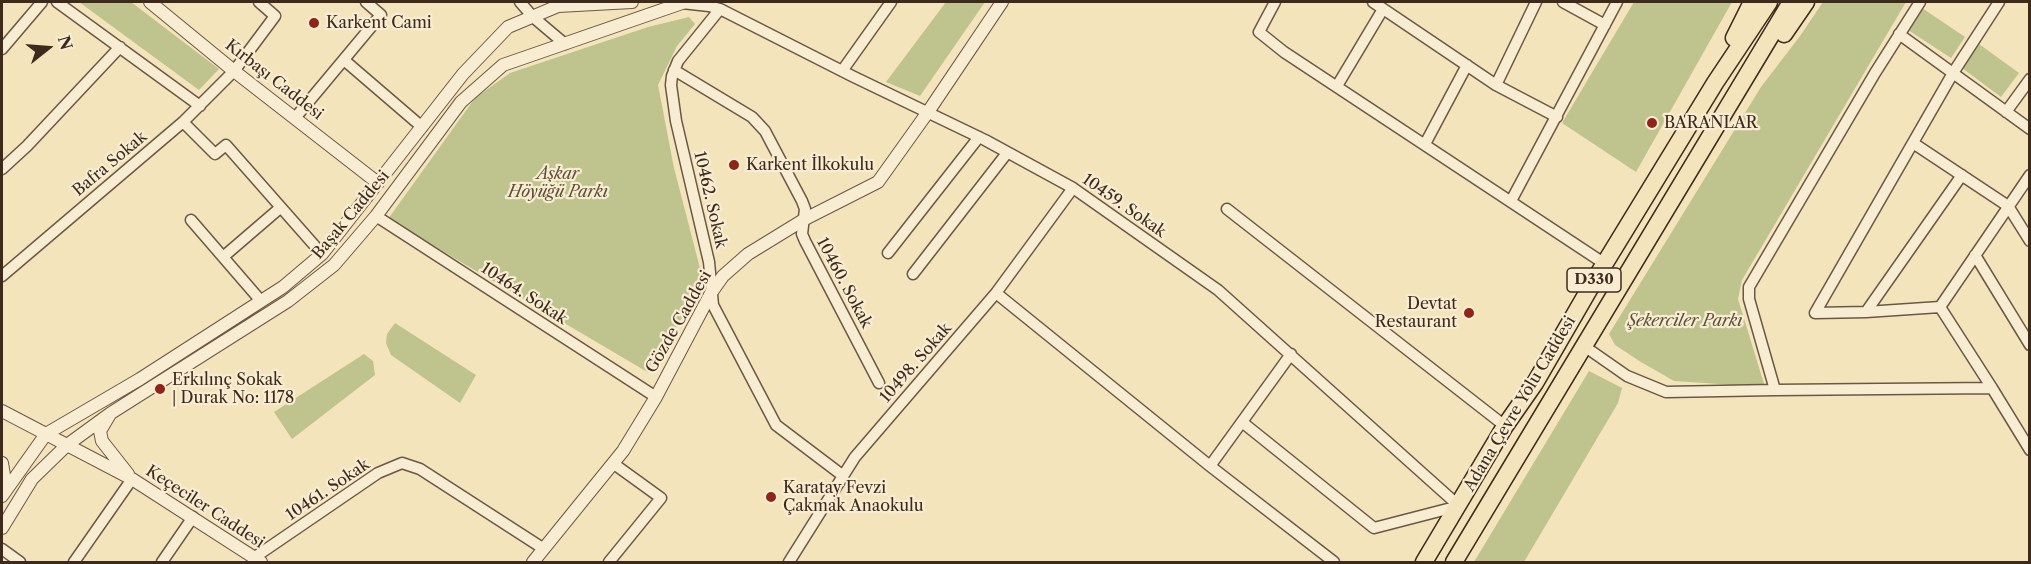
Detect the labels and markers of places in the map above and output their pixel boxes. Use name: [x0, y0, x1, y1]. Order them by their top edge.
place label: Karkent Cami: [326, 13, 432, 33]
marker: Karkent Cami: [307, 16, 321, 30]
place label: BARANLAR: [1664, 113, 1757, 133]
marker: BARANLAR: [1645, 116, 1659, 130]
place label: Karkent İlkokulu: [746, 155, 874, 175]
marker: Karkent İlkokulu: [727, 158, 741, 172]
place label: Devtat Restaurant: [1375, 294, 1457, 332]
marker: Devtat Restaurant: [1462, 306, 1476, 320]
place label: Erkılınç Sokak | Durak No: 1178: [172, 370, 294, 408]
marker: Erkılınç Sokak | Durak No: 1178: [153, 382, 167, 396]
place label: Karatay Fevzi Çakmak Anaokulu: [783, 478, 924, 516]
marker: Karatay Fevzi Çakmak Anaokulu: [764, 490, 778, 504]

